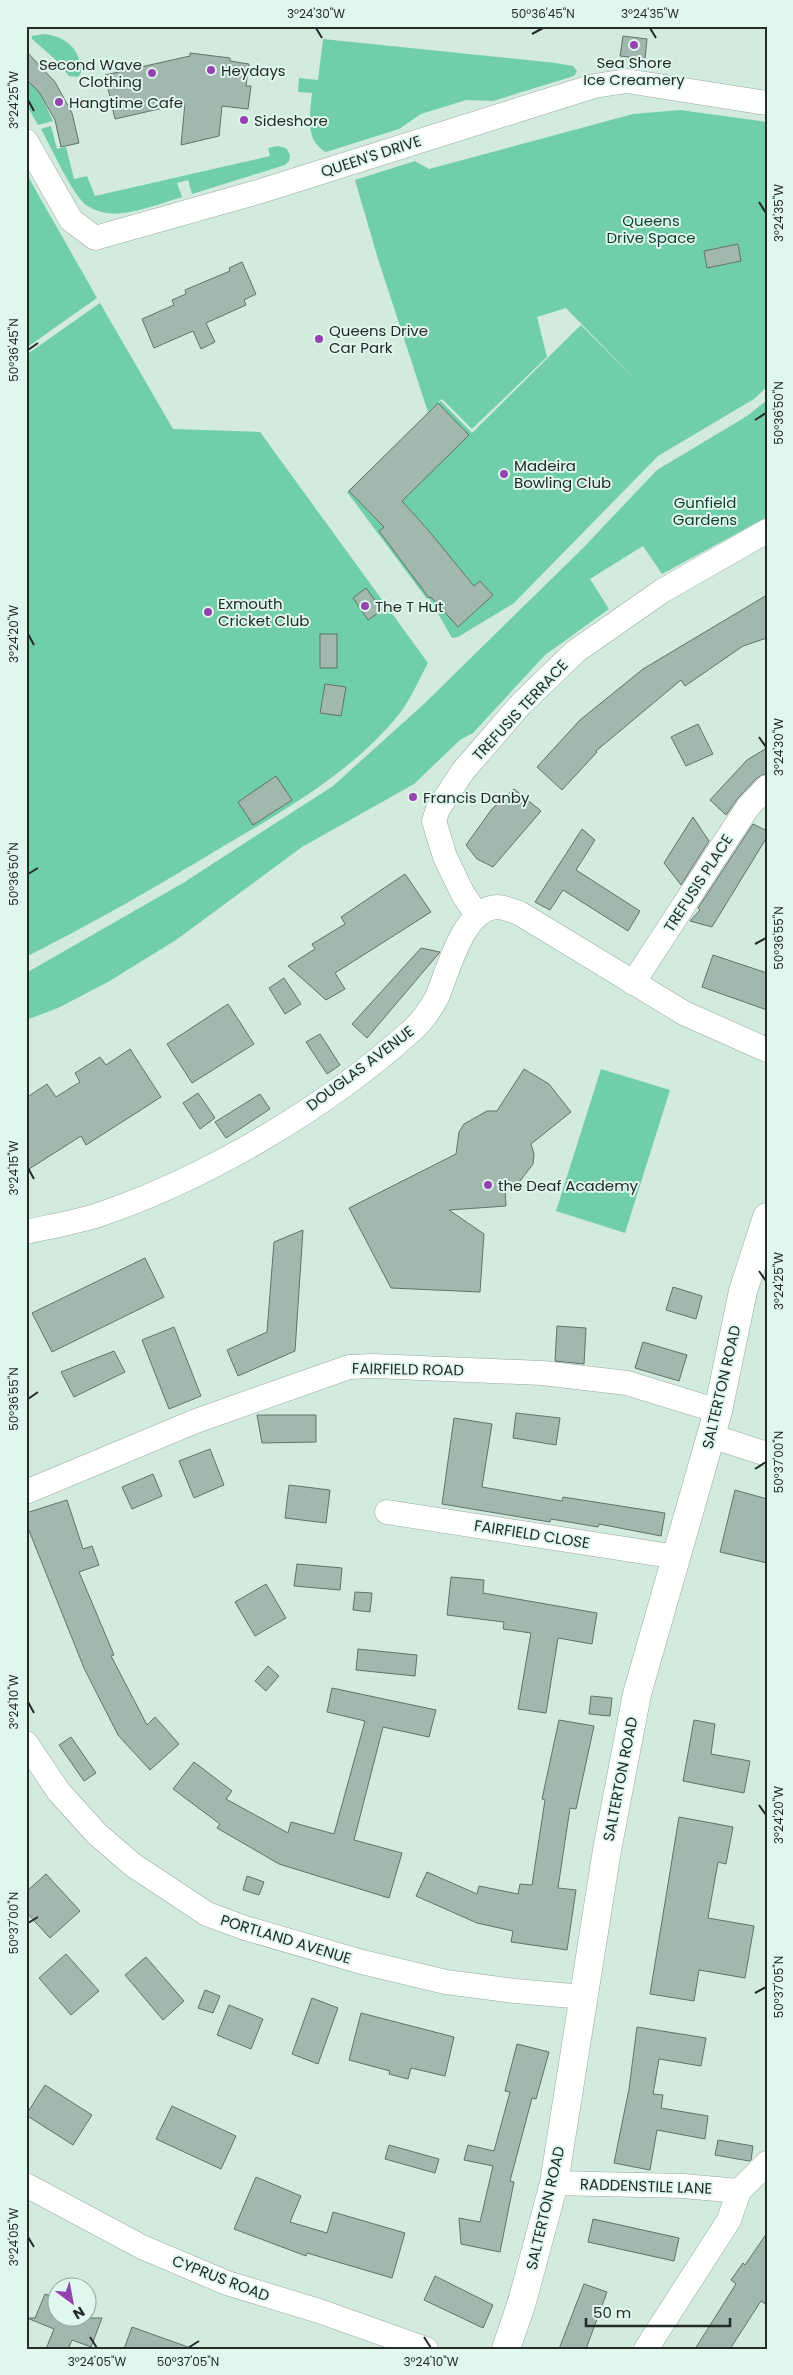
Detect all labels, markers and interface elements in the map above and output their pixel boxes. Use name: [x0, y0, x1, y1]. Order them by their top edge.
text: 3°24'30"W: [287, 5, 345, 22]
text: 50°36'45"N: [511, 5, 575, 22]
text: 3°24'35"W: [621, 5, 679, 22]
marker: Sea Shore Ice Creamery: [628, 39, 640, 51]
place label: Sea Shore Ice Creamery: [583, 52, 685, 90]
place label: Second Wave Clothing: [39, 54, 142, 92]
place label: Heydays: [221, 60, 286, 81]
marker: Heydays: [205, 64, 217, 76]
marker: Second Wave Clothing: [146, 67, 158, 79]
text: 3°24'25"W: [5, 71, 22, 129]
place label: Hangtime Cafe: [69, 92, 183, 113]
marker: Hangtime Cafe: [53, 96, 65, 108]
place label: Sideshore: [254, 110, 328, 131]
marker: Sideshore: [238, 114, 250, 126]
street label: QUEEN'S DRIVE: [318, 130, 424, 182]
text: 3°24'35"W: [770, 184, 787, 242]
park label: Queens Drive Space: [606, 210, 696, 248]
text: 50°36'45"N: [5, 318, 22, 382]
place label: Queens Drive Car Park: [329, 320, 428, 358]
marker: Queens Drive Car Park: [313, 333, 325, 345]
text: 50°36'50"N: [770, 381, 787, 445]
place label: Madeira Bowling Club: [514, 455, 611, 493]
marker: Madeira Bowling Club: [498, 468, 510, 480]
park label: Gunfield Gardens: [673, 492, 737, 530]
place label: Exmouth Cricket Club: [218, 593, 309, 631]
place label: The T Hut: [375, 596, 444, 617]
marker: The T Hut: [359, 600, 371, 612]
text: 3°24'20"W: [5, 605, 22, 663]
marker: Exmouth Cricket Club: [202, 606, 214, 618]
street label: TREFUSIS TERRACE: [468, 655, 572, 765]
text: 3°24'30"W: [770, 718, 787, 776]
place label: Francis Danby: [423, 787, 530, 808]
marker: Francis Danby: [407, 791, 419, 803]
street label: TREFUSIS PLACE: [659, 830, 737, 936]
text: 50°36'50"N: [5, 842, 22, 906]
text: 50°36'55"N: [770, 906, 787, 970]
street label: DOUGLAS AVENUE: [302, 1021, 418, 1115]
text: 3°24'15"W: [5, 1140, 22, 1195]
place label: the Deaf Academy: [498, 1175, 639, 1196]
marker: the Deaf Academy: [482, 1179, 494, 1191]
text: 3°24'25"W: [770, 1252, 787, 1310]
street label: SALTERTON ROAD: [697, 1323, 745, 1451]
street label: FAIRFIELD ROAD: [352, 1358, 464, 1380]
text: 50°36'55"N: [5, 1367, 22, 1431]
text: 50°37'00"N: [770, 1431, 787, 1493]
street label: FAIRFIELD CLOSE: [473, 1514, 591, 1554]
text: 3°24'10"W: [5, 1674, 22, 1729]
street label: SALTERTON ROAD: [598, 1715, 642, 1843]
text: 3°24'20"W: [770, 1786, 787, 1844]
text: 50°37'00"N: [5, 1892, 22, 1954]
street label: PORTLAND AVENUE: [218, 1909, 354, 1969]
text: 50°37'05"N: [770, 1956, 787, 2018]
street label: SALTERTON ROAD: [521, 2144, 569, 2272]
street label: RADDENSTILE LANE: [580, 2173, 712, 2199]
text: 3°24'05"W: [5, 2207, 22, 2266]
street label: CYPRUS ROAD: [169, 2250, 273, 2306]
north arrow: [48, 2278, 98, 2328]
scale bar: [586, 2295, 729, 2327]
text: N: [69, 2302, 89, 2324]
text: 50 m: [593, 2302, 631, 2323]
text: 3°24'05"W: [68, 2353, 127, 2370]
text: 50°37'05"N: [157, 2353, 219, 2370]
text: 3°24'10"W: [404, 2353, 459, 2370]

